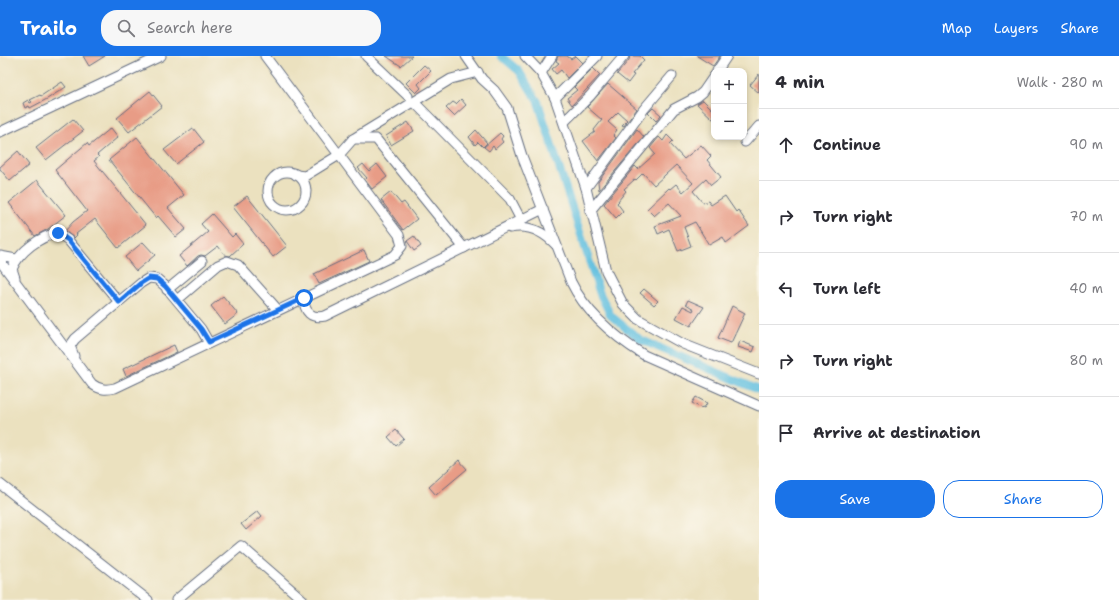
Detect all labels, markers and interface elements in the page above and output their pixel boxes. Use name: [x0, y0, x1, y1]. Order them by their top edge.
search box: [101, 10, 381, 46]
text: Trailo: [20, 16, 77, 41]
icon: search: [115, 17, 137, 39]
text: Search here: [147, 18, 233, 38]
text: Map: [942, 19, 972, 37]
text: Layers: [994, 19, 1038, 37]
text: Share: [1060, 19, 1099, 37]
map controls: [711, 68, 747, 140]
button: +: [711, 68, 747, 104]
text: 4 min: [775, 71, 825, 93]
text: Walk · 280 m: [1017, 74, 1103, 91]
button: −: [711, 104, 747, 140]
icon: ahead: [775, 134, 797, 156]
text: Continue: [813, 135, 881, 155]
text: 90 m: [1069, 136, 1103, 153]
icon: right: [775, 206, 797, 228]
text: Turn right: [813, 207, 893, 227]
text: 70 m: [1069, 208, 1103, 225]
route end: [49, 224, 67, 242]
icon: left: [775, 278, 797, 300]
text: Turn left: [813, 279, 881, 299]
text: 40 m: [1069, 280, 1103, 297]
route start: [295, 289, 313, 307]
icon: right: [775, 350, 797, 372]
text: Turn right: [813, 351, 893, 371]
text: 80 m: [1069, 352, 1103, 369]
icon: arrive: [775, 422, 797, 444]
text: Arrive at destination: [813, 423, 981, 443]
button: Save: [775, 480, 935, 518]
button: Share: [943, 480, 1103, 518]

